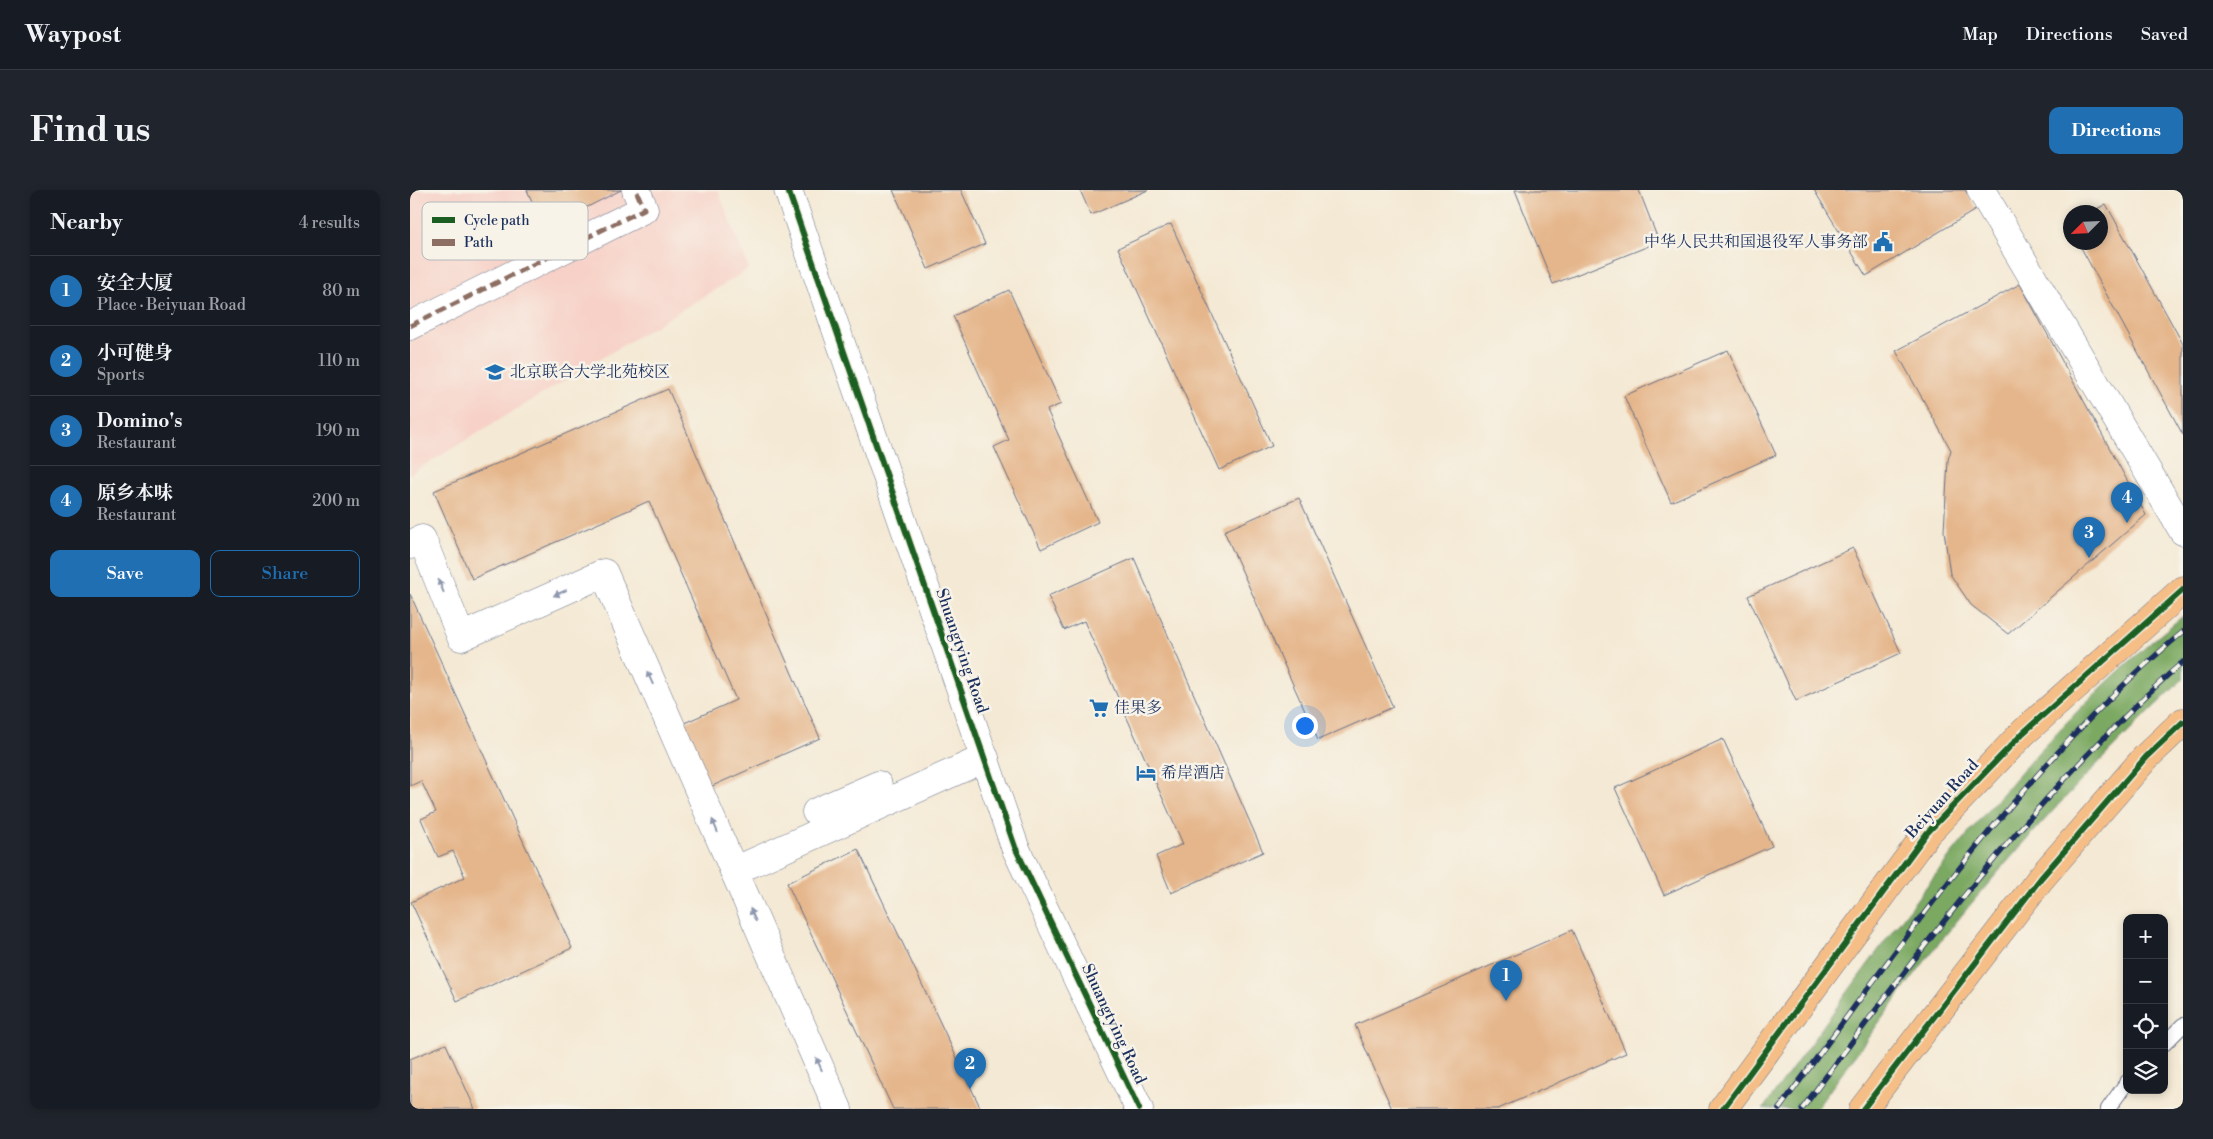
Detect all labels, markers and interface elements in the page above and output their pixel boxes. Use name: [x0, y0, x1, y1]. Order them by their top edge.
text: Waypost: [25, 20, 121, 50]
text: Map: [1962, 23, 1998, 46]
text: Directions: [2026, 23, 2113, 46]
text: Saved: [2141, 23, 2188, 46]
button: Directions: [2049, 107, 2183, 154]
text: Find us: [30, 109, 150, 152]
legend: [422, 202, 588, 260]
north arrow: [2063, 205, 2108, 250]
text: Nearby: [50, 210, 123, 236]
text: Cycle path: [464, 212, 530, 230]
text: 4 results: [299, 213, 360, 233]
public building icon: 中华人民共和国退役军人事务部: [1872, 231, 1894, 253]
place label: 中华人民共和国退役军人事务部: [1644, 232, 1868, 252]
text: Path: [464, 234, 494, 252]
text: 安全大厦: [97, 271, 173, 295]
text: 1: [62, 281, 70, 301]
text: 80 m: [322, 281, 360, 301]
text: Place · Beiyuan Road: [97, 295, 246, 315]
text: 小可健身: [97, 341, 173, 365]
text: 2: [61, 351, 71, 371]
text: 110 m: [318, 351, 360, 371]
school or university icon: 北京联合大学北苑校区: [484, 361, 506, 383]
place label: 北京联合大学北苑校区: [510, 362, 670, 382]
text: Sports: [97, 365, 144, 385]
text: Domino's: [97, 409, 182, 433]
text: 3: [61, 421, 71, 441]
text: 190 m: [316, 421, 360, 441]
text: Restaurant: [97, 433, 176, 453]
text: 原乡本味: [97, 481, 173, 505]
pin: 4: [2111, 482, 2143, 523]
text: 4: [61, 491, 71, 511]
text: 200 m: [312, 491, 360, 511]
text: Restaurant: [97, 505, 176, 525]
pin: 3: [2073, 517, 2105, 558]
button: Save: [50, 550, 200, 597]
button: Share: [210, 550, 360, 597]
one-way arrow: [437, 578, 445, 593]
street label: Shuangtying Road: [931, 586, 993, 716]
one-way arrow: [553, 589, 567, 597]
one-way arrow: [645, 670, 653, 685]
supermarket icon: 佳果多: [1088, 697, 1110, 719]
place label: 佳果多: [1114, 698, 1162, 718]
your location: [1292, 713, 1318, 739]
street label: Beiyuan Road: [1901, 755, 1983, 843]
hotel icon: 希岸酒店: [1135, 762, 1157, 784]
place label: 希岸酒店: [1161, 763, 1225, 783]
one-way arrow: [710, 819, 718, 833]
one-way arrow: [749, 908, 757, 922]
map controls: [2123, 914, 2168, 1094]
button: +: [2123, 914, 2168, 959]
button: −: [2123, 959, 2168, 1004]
pin: 1: [1490, 960, 1522, 1001]
street label: Shuangtying Road: [1077, 961, 1151, 1087]
button: locate: [2123, 1004, 2168, 1049]
pin: 2: [954, 1048, 986, 1089]
button: layers: [2123, 1049, 2168, 1094]
one-way arrow: [814, 1057, 822, 1071]

